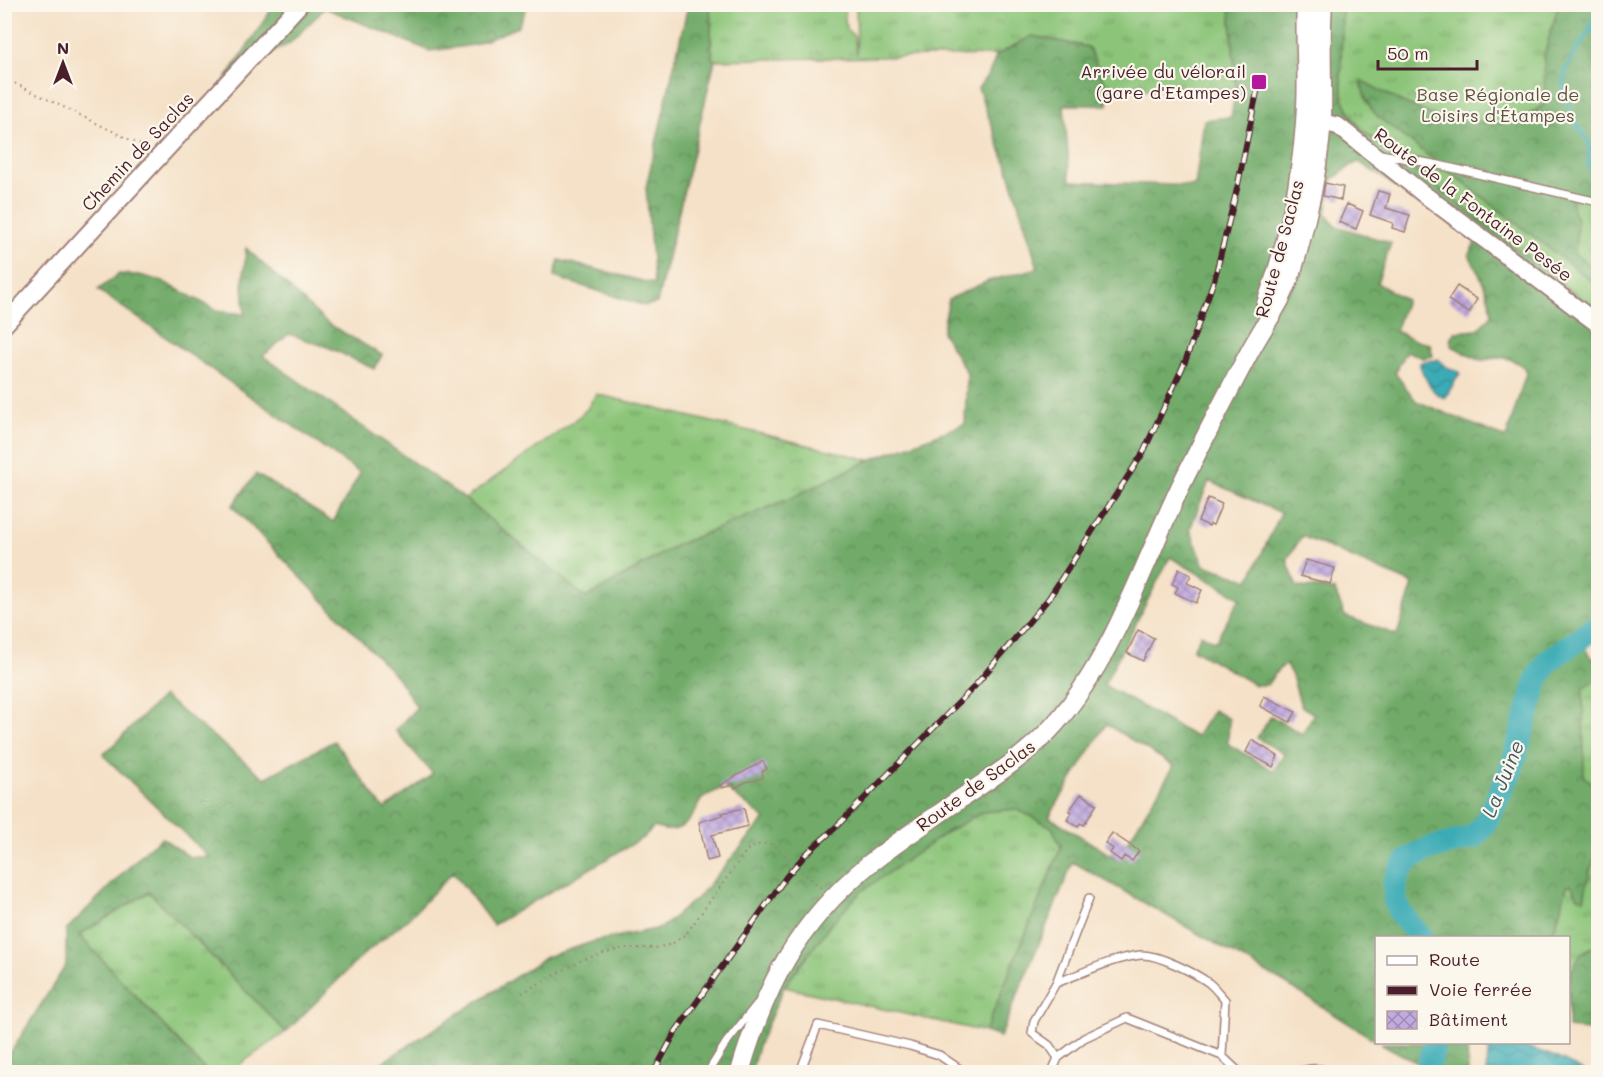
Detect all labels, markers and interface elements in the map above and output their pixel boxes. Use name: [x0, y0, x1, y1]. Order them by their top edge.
north arrow: [33, 33, 93, 93]
scale bar: [1378, 33, 1477, 71]
text: N: [57, 37, 69, 58]
text: 50 m: [1387, 41, 1429, 65]
place label: Arrivée du vélorail (gare d'Etampes): [1080, 59, 1246, 104]
marker: Arrivée du vélorail (gare d'Etampes): [1250, 73, 1268, 91]
park label: Base Régionale de Loisirs d'Étampes: [1417, 82, 1579, 127]
street label: Chemin de Saclas: [76, 87, 199, 216]
street label: Route de la Fontaine Pesée: [1370, 122, 1577, 287]
street label: Route de Saclas: [1249, 177, 1309, 320]
street label: Route de Saclas: [911, 734, 1040, 837]
water label: La Juine: [1475, 736, 1529, 821]
legend: [1375, 936, 1570, 1044]
text: Route: [1429, 947, 1480, 971]
text: Voie ferrée: [1429, 977, 1532, 1001]
text: Bâtiment: [1429, 1007, 1508, 1031]

